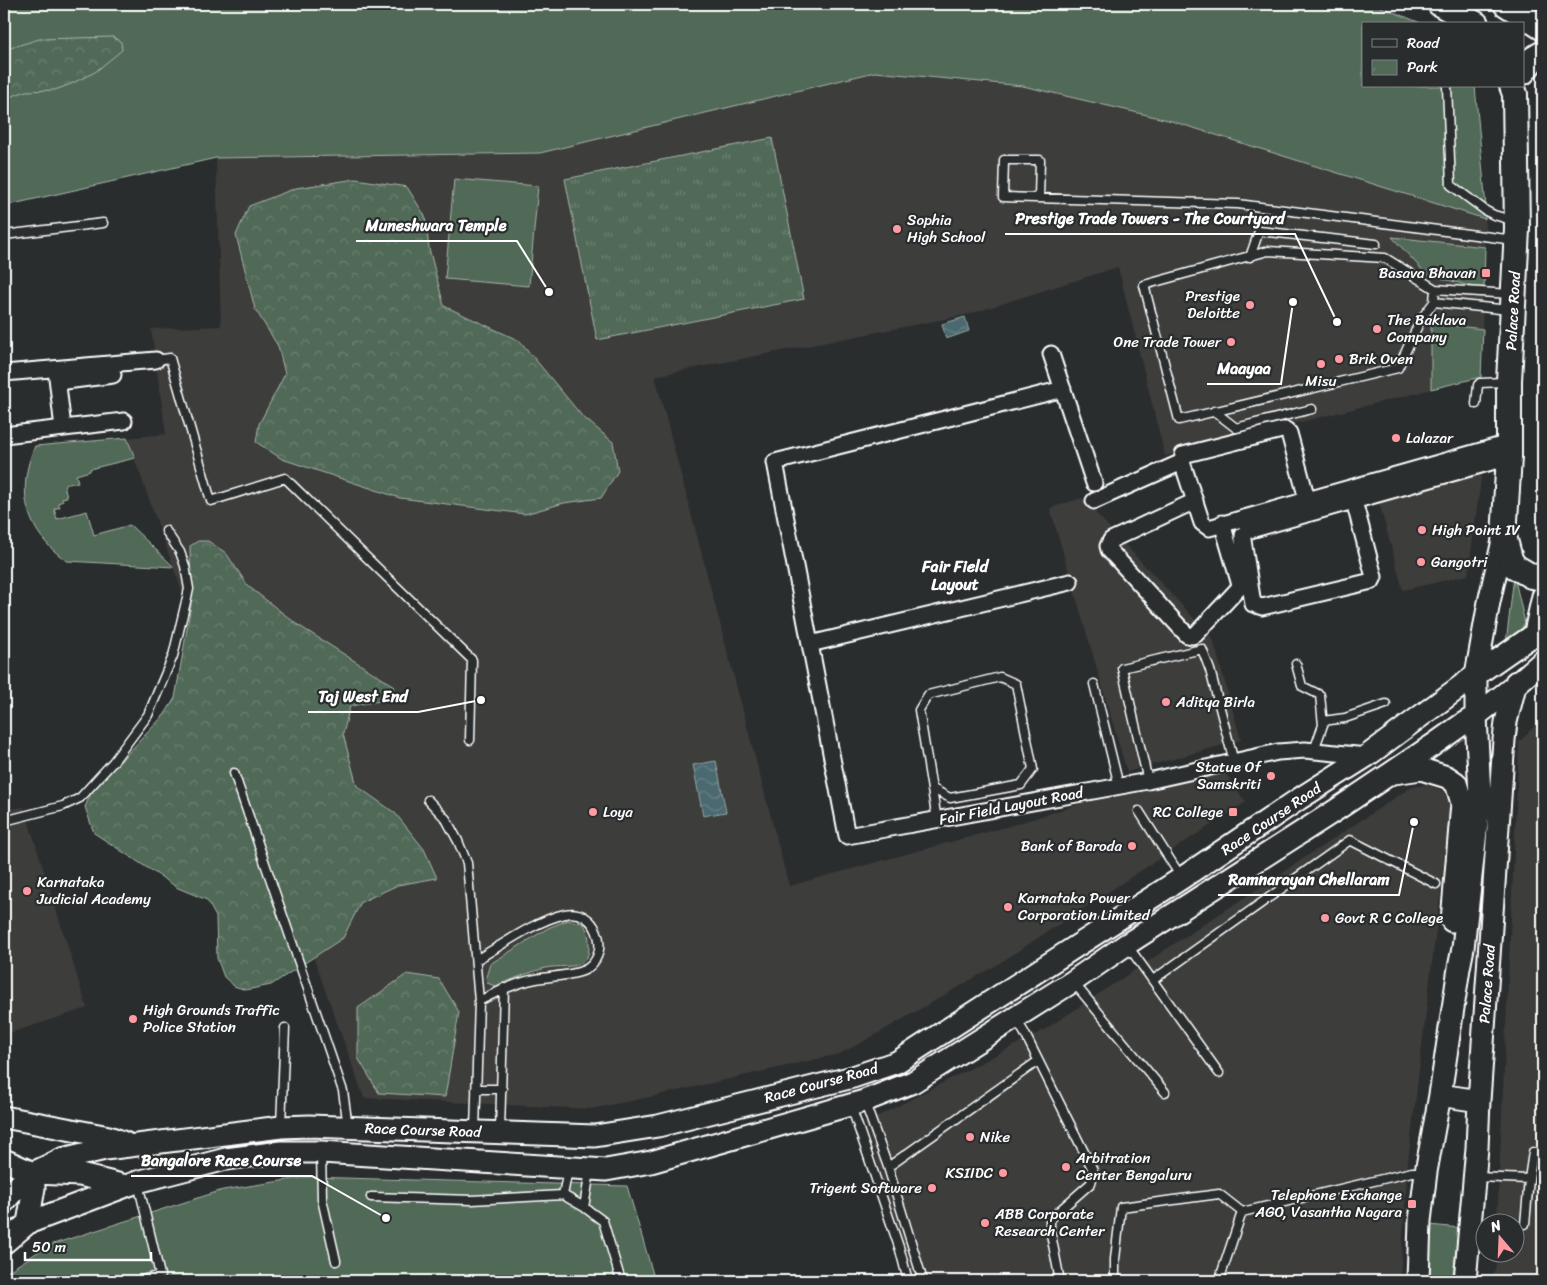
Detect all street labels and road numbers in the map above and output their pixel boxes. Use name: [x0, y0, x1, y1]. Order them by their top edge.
street label: Palace Road: [1498, 270, 1528, 351]
street label: Race Course Road: [1215, 775, 1327, 862]
street label: Fair Field Layout Road: [937, 779, 1086, 833]
street label: Palace Road: [1471, 942, 1503, 1024]
street label: Race Course Road: [761, 1055, 882, 1111]
street label: Race Course Road: [364, 1115, 483, 1145]

